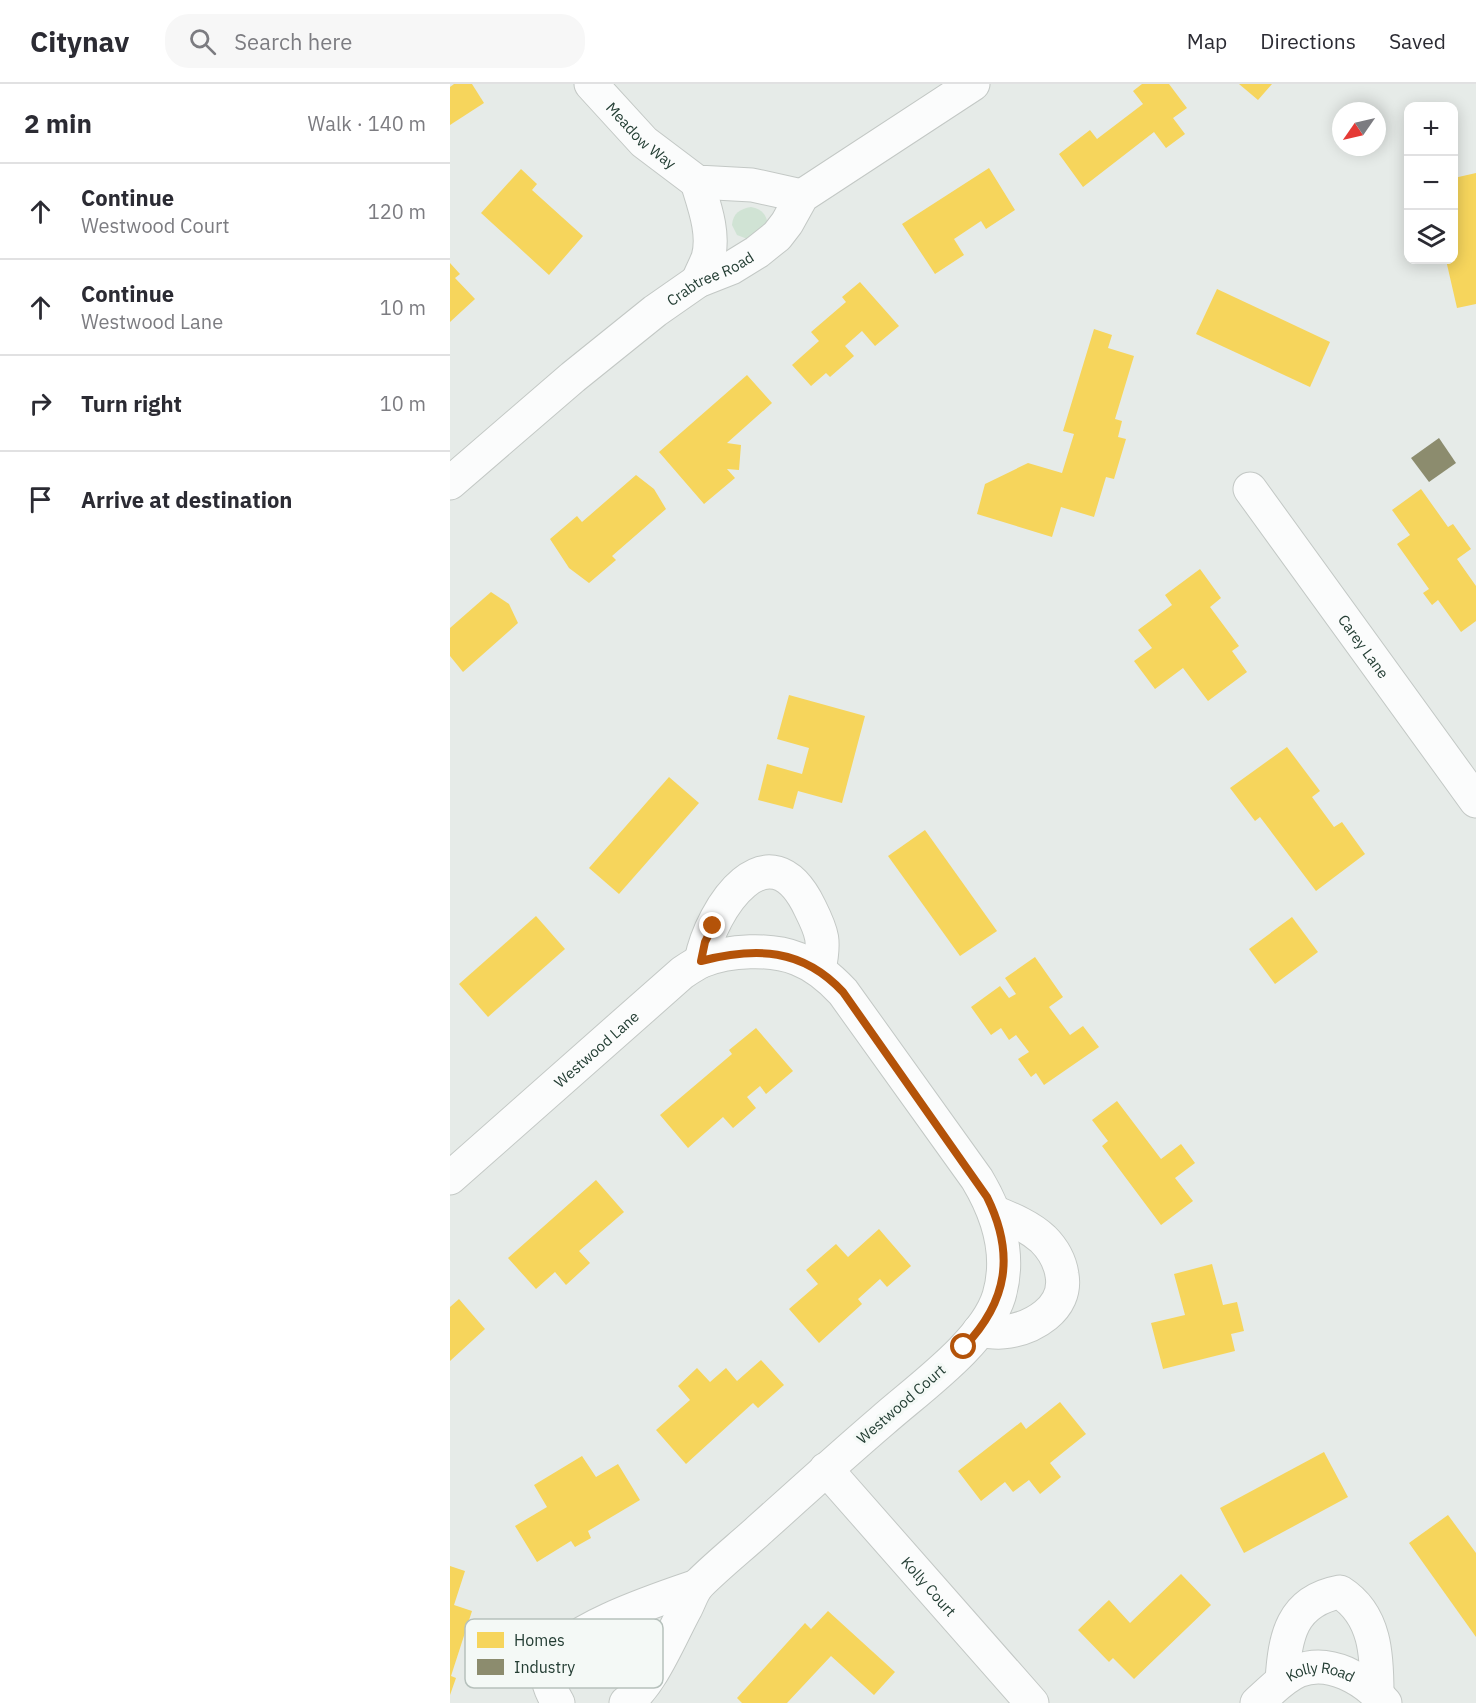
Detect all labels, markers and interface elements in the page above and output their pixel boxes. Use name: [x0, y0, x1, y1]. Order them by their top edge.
search box: [165, 14, 585, 68]
text: Citynav: [30, 23, 129, 60]
icon: search: [186, 25, 219, 58]
text: Search here: [234, 27, 352, 56]
text: Map: [1187, 27, 1227, 55]
text: Directions: [1260, 27, 1356, 55]
text: Saved: [1389, 27, 1446, 55]
street label: Meadow Way: [602, 98, 680, 173]
north arrow: [1332, 102, 1386, 156]
map controls: [1404, 102, 1458, 264]
button: +: [1404, 102, 1458, 156]
text: 2 min: [24, 106, 92, 140]
text: Walk · 140 m: [308, 110, 426, 137]
button: −: [1404, 156, 1458, 210]
text: Continue: [81, 183, 174, 212]
icon: ahead: [24, 195, 57, 228]
text: 120 m: [368, 198, 426, 225]
button: layers: [1404, 210, 1458, 264]
text: Westwood Court: [81, 212, 230, 239]
street label: Crabtree Road: [663, 247, 757, 310]
text: Continue: [81, 279, 174, 308]
icon: ahead: [24, 291, 57, 324]
text: 10 m: [380, 294, 426, 321]
text: Westwood Lane: [81, 308, 223, 335]
icon: right: [24, 387, 57, 420]
text: Turn right: [81, 389, 182, 418]
text: 10 m: [380, 390, 426, 417]
icon: arrive: [24, 483, 57, 516]
text: Arrive at destination: [81, 485, 292, 514]
street label: Carey Lane: [1334, 610, 1393, 682]
route end: [699, 912, 725, 938]
street label: Westwood Lane: [550, 1006, 642, 1091]
route start: [950, 1333, 976, 1359]
street label: Westwood Court: [853, 1360, 949, 1448]
street label: Kolly Court: [898, 1552, 961, 1620]
legend: [465, 1619, 663, 1688]
text: Homes: [514, 1630, 565, 1650]
text: Industry: [514, 1657, 575, 1677]
street label: Kolly Road: [1282, 1657, 1358, 1686]

